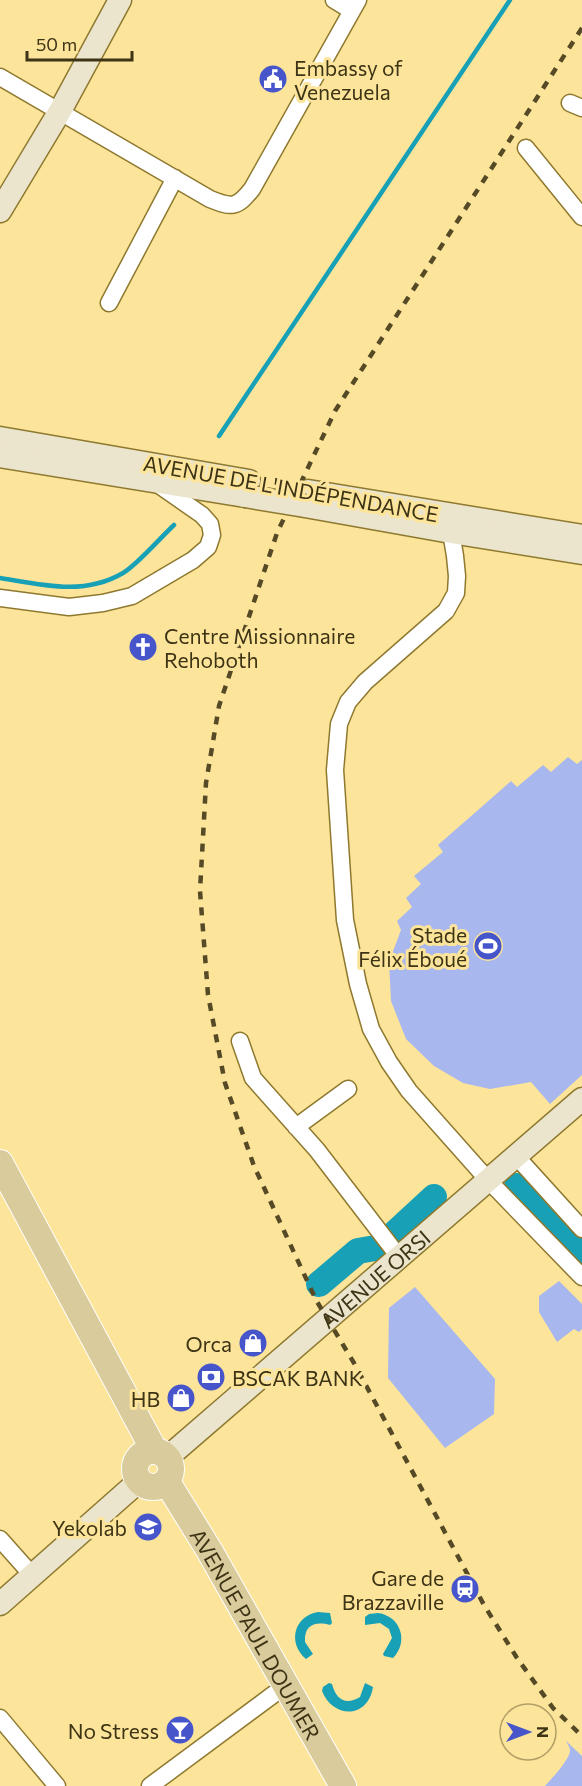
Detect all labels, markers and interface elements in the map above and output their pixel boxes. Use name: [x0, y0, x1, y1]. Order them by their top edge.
scale bar: [27, 24, 132, 62]
text: 50 m: [36, 33, 77, 55]
place label: Embassy of Venezuela: [294, 55, 403, 104]
public building icon: Embassy of Venezuela: [257, 63, 289, 95]
street label: AVENUE DE L'INDÉPENDANCE: [142, 450, 440, 526]
place label: Centre Missionnaire Rehoboth: [164, 623, 355, 672]
church icon: Centre Missionnaire Rehoboth: [127, 631, 159, 663]
place label: Stade Félix Éboué: [358, 922, 467, 971]
sports icon: Stade Félix Éboué: [472, 930, 504, 962]
street label: AVENUE ORSI: [315, 1224, 434, 1333]
shop icon: Orca: [237, 1327, 269, 1359]
place label: Orca: [185, 1331, 232, 1356]
bank icon: BSCAK BANK: [195, 1361, 227, 1393]
place label: BSCAK BANK: [232, 1365, 363, 1390]
shop icon: HB: [165, 1382, 197, 1414]
place label: HB: [131, 1386, 160, 1411]
school or university icon: Yekolab: [132, 1511, 164, 1543]
place label: Yekolab: [52, 1515, 127, 1540]
street label: AVENUE PAUL DOUMER: [186, 1523, 326, 1744]
place label: Gare de Brazzaville: [342, 1565, 444, 1614]
station icon: Gare de Brazzaville: [449, 1573, 481, 1605]
north arrow: [498, 1702, 558, 1762]
bar icon: No Stress: [164, 1714, 196, 1746]
place label: No Stress: [68, 1718, 159, 1743]
text: N: [534, 1726, 553, 1738]

